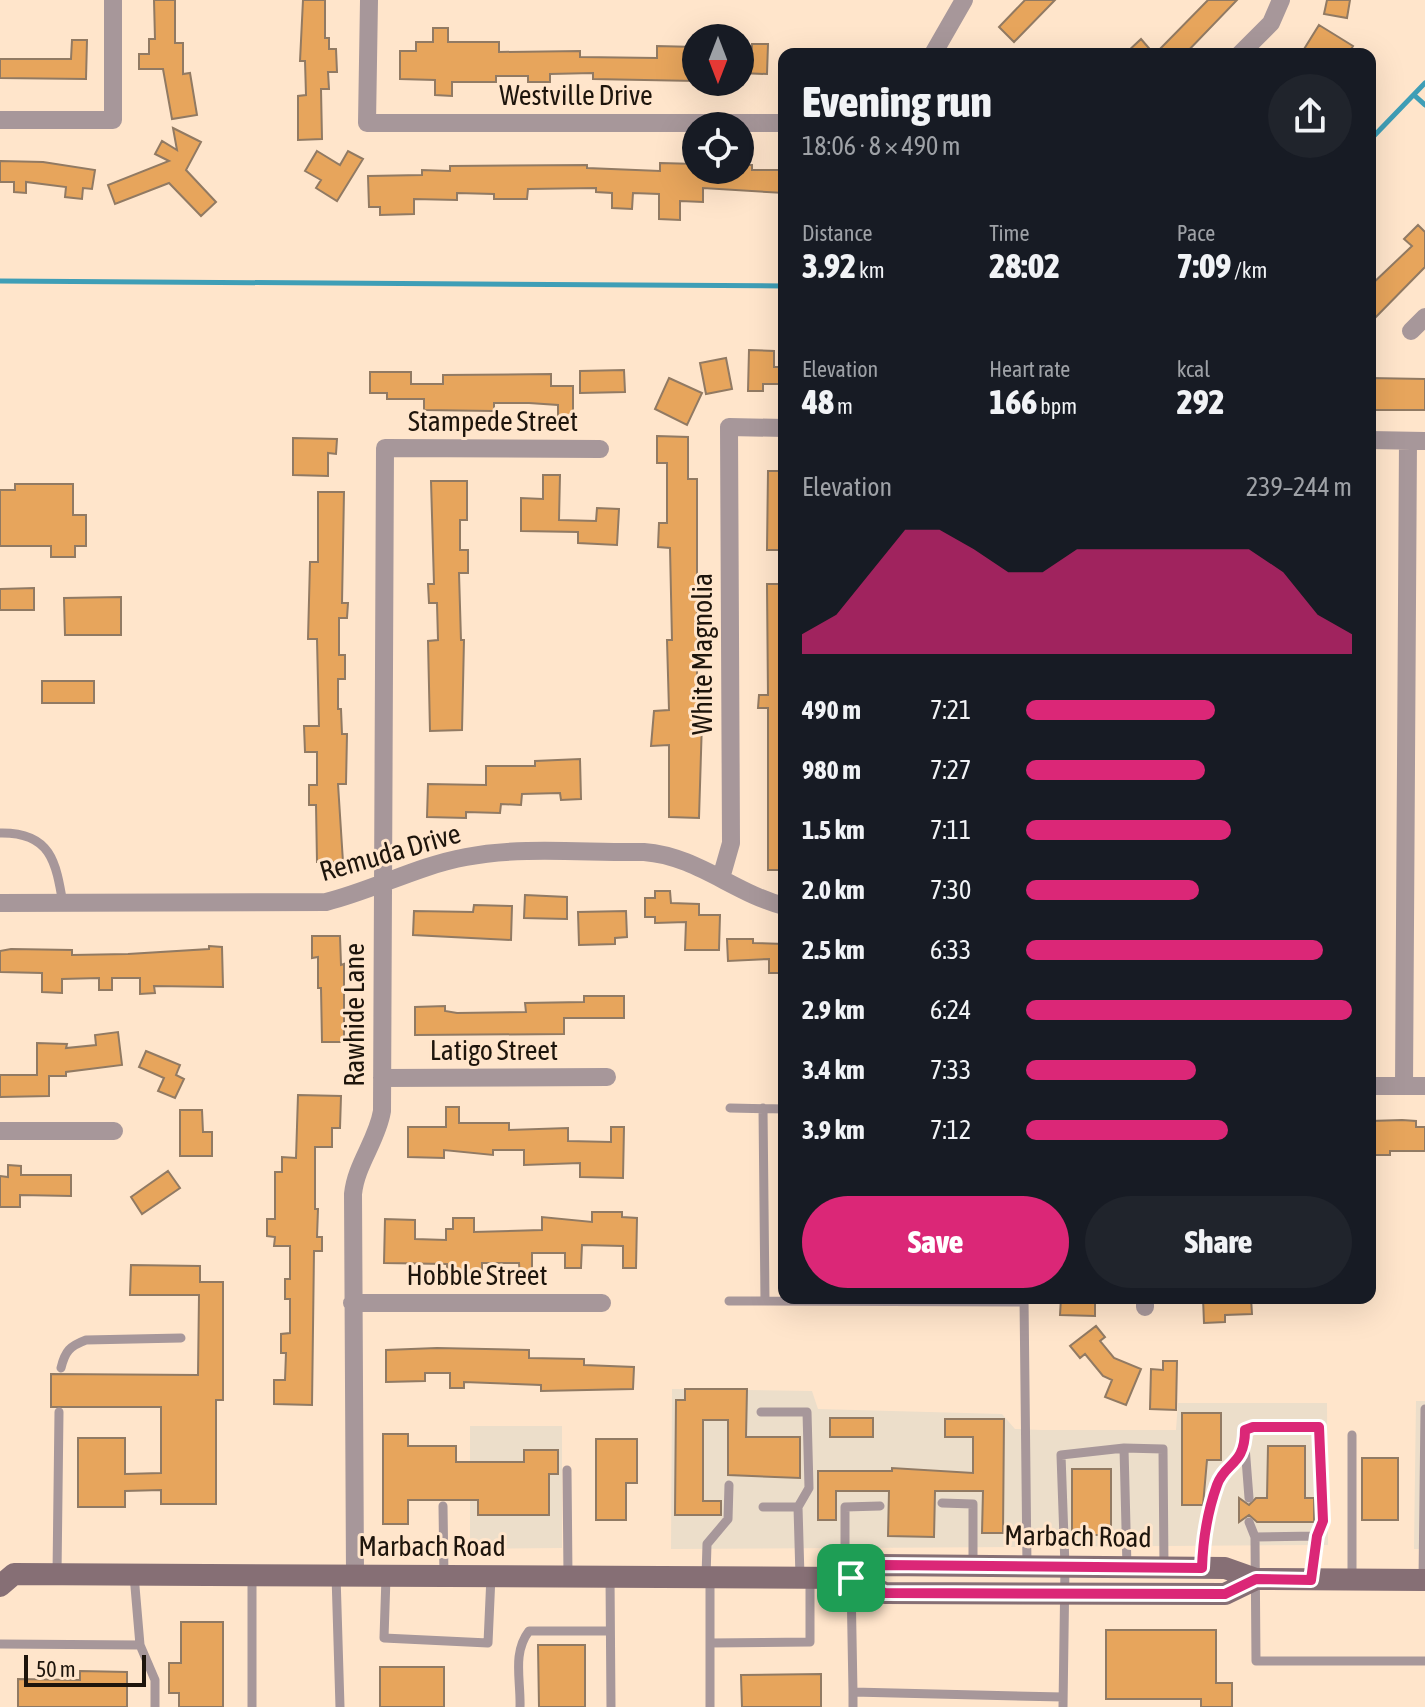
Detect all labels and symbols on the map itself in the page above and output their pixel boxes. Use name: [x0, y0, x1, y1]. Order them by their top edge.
north arrow: [682, 24, 754, 96]
street label: Westville Drive: [499, 79, 653, 111]
street label: Stampede Street: [408, 405, 578, 437]
street label: White Magnolia: [686, 573, 718, 735]
street label: Remuda Drive: [316, 817, 464, 887]
street label: Rawhide Lane: [338, 943, 370, 1087]
street label: Latigo Street: [430, 1034, 558, 1066]
street label: Hobble Street: [406, 1259, 548, 1291]
street label: Marbach Road: [1004, 1519, 1152, 1553]
street label: Marbach Road: [358, 1530, 506, 1562]
pin: [817, 1544, 885, 1612]
scale bar: [24, 1651, 146, 1687]

